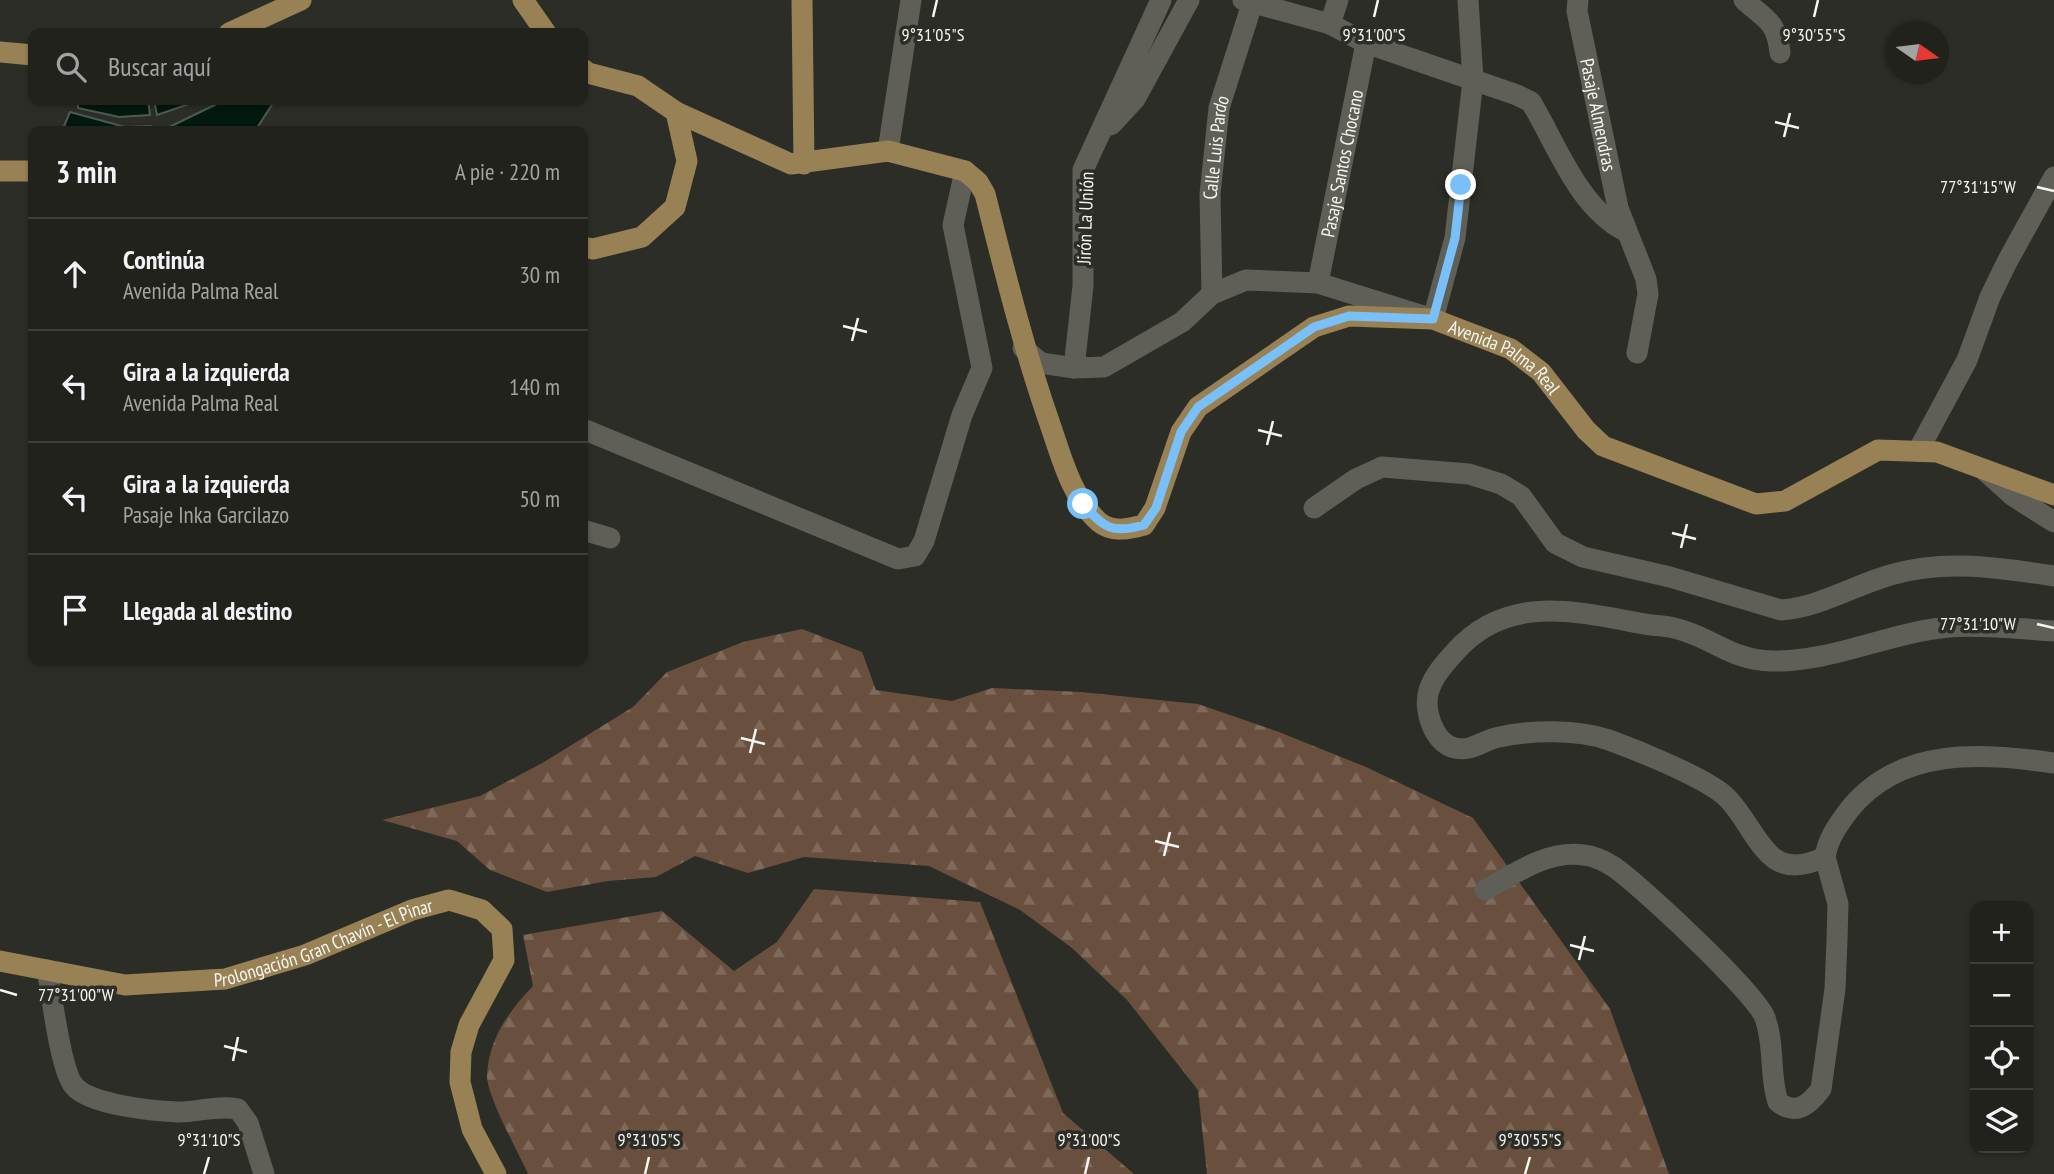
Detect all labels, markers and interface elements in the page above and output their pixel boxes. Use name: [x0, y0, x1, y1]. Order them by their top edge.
north arrow: [1886, 21, 1949, 84]
text: 9°31'05"S: [902, 23, 965, 46]
text: 9°31'00"S: [1343, 23, 1406, 46]
text: 9°30'55"S: [1783, 23, 1846, 46]
search box: [28, 28, 588, 105]
icon: search: [52, 48, 90, 86]
text: Buscar aquí: [108, 50, 211, 83]
street label: Pasaje Almendras: [1575, 56, 1622, 173]
street label: Pasaje Santos Chocano: [1315, 88, 1368, 239]
street label: Calle Luis Pardo: [1198, 92, 1234, 200]
text: 3 min: [56, 152, 117, 191]
text: A pie · 220 m: [455, 157, 560, 186]
route end: [1445, 169, 1476, 200]
street label: Jirón La Unión: [1071, 171, 1099, 266]
text: 77°31'15"W: [1940, 175, 2016, 198]
text: Continúa: [123, 243, 205, 276]
icon: ahead: [56, 255, 94, 293]
text: 30 m: [519, 260, 560, 289]
text: Avenida Palma Real: [123, 276, 278, 305]
street label: Avenida Palma Real: [1445, 314, 1566, 399]
text: Gira a la izquierda: [123, 355, 290, 388]
icon: left: [56, 367, 94, 405]
text: 140 m: [509, 372, 560, 401]
text: Avenida Palma Real: [123, 388, 278, 417]
text: Gira a la izquierda: [123, 467, 290, 500]
icon: left: [56, 479, 94, 517]
text: 50 m: [519, 484, 560, 513]
route start: [1067, 488, 1098, 519]
text: Pasaje Inka Garcilazo: [123, 500, 289, 529]
icon: arrive: [56, 591, 94, 629]
text: Llegada al destino: [123, 594, 292, 627]
text: 77°31'10"W: [1940, 612, 2016, 635]
street label: Prolongación Gran Chavín - El Pinar: [213, 893, 436, 992]
map controls: [1970, 901, 2033, 1153]
button: +: [1970, 901, 2033, 964]
button: −: [1970, 964, 2033, 1027]
text: 77°31'00"W: [38, 983, 114, 1006]
button: locate: [1970, 1027, 2033, 1090]
button: layers: [1970, 1090, 2033, 1153]
text: 9°31'10"S: [178, 1128, 241, 1151]
text: 9°31'05"S: [618, 1128, 681, 1151]
text: 9°31'00"S: [1058, 1128, 1121, 1151]
text: 9°30'55"S: [1499, 1128, 1562, 1151]

